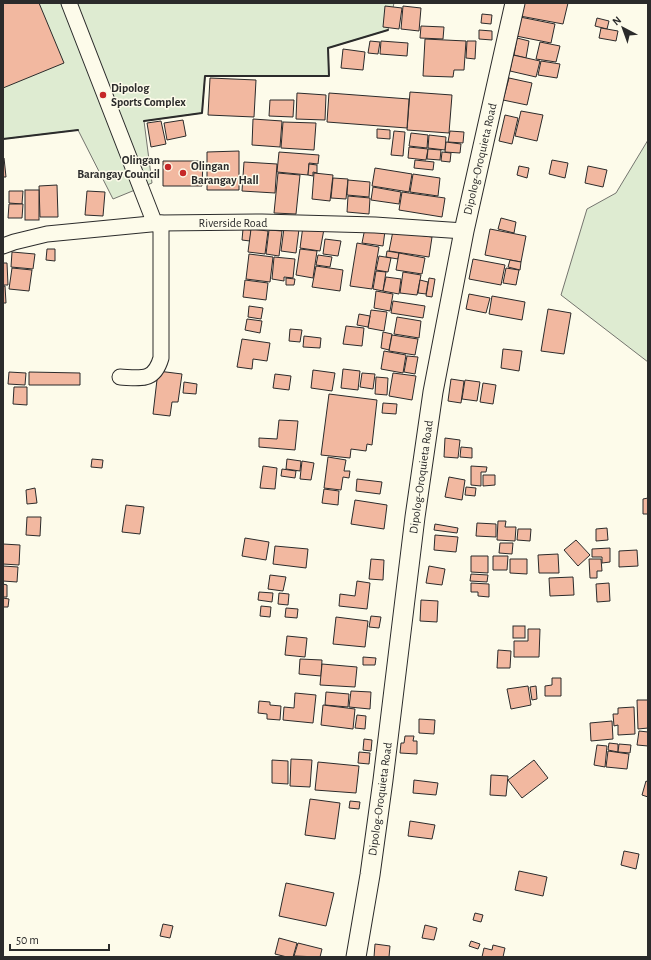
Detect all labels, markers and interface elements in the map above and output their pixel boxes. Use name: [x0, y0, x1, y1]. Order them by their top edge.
north arrow: [603, 8, 643, 48]
text: N: [610, 14, 623, 27]
place label: Dipolog Sports Complex: [111, 82, 186, 108]
marker: Dipolog Sports Complex: [98, 90, 108, 100]
street label: Dipolog-Oroquieta Road: [461, 102, 499, 216]
place label: Olingan Barangay Council: [77, 154, 160, 181]
place label: Olingan Barangay Hall: [191, 160, 259, 187]
marker: Olingan Barangay Council: [163, 162, 173, 172]
marker: Olingan Barangay Hall: [178, 168, 188, 178]
street label: Riverside Road: [199, 217, 267, 229]
street label: Dipolog-Oroquieta Road: [407, 420, 435, 534]
street label: Dipolog-Oroquieta Road: [366, 742, 394, 856]
scale bar: [10, 926, 109, 952]
text: 50 m: [16, 934, 39, 946]

